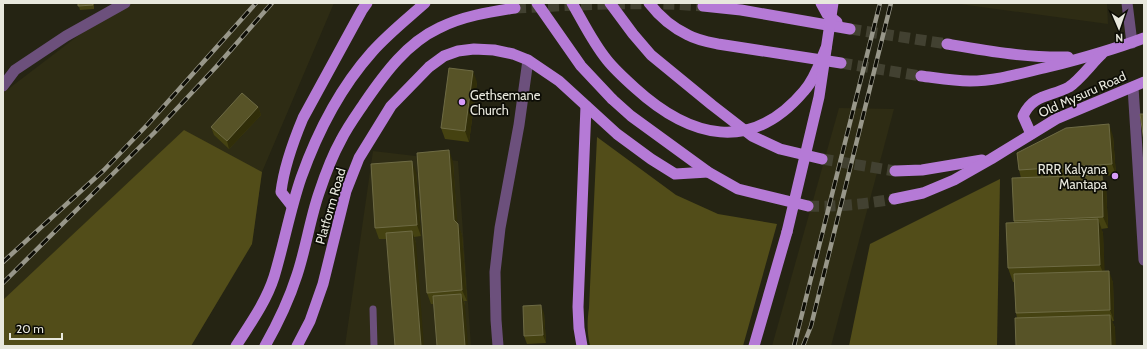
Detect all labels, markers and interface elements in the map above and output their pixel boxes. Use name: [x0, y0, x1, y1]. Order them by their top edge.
north arrow: [1099, 8, 1139, 48]
text: N: [1115, 31, 1123, 45]
street label: Old Mysuru Road: [1036, 68, 1128, 120]
place label: Gethsemane Church: [470, 87, 541, 118]
marker: Gethsemane Church: [457, 97, 467, 107]
place label: RRR Kalyana Mantapa: [1038, 161, 1108, 192]
street label: Platform Road: [311, 166, 349, 246]
marker: RRR Kalyana Mantapa: [1110, 171, 1120, 181]
scale bar: [10, 315, 62, 341]
text: 20 m: [16, 321, 44, 336]

